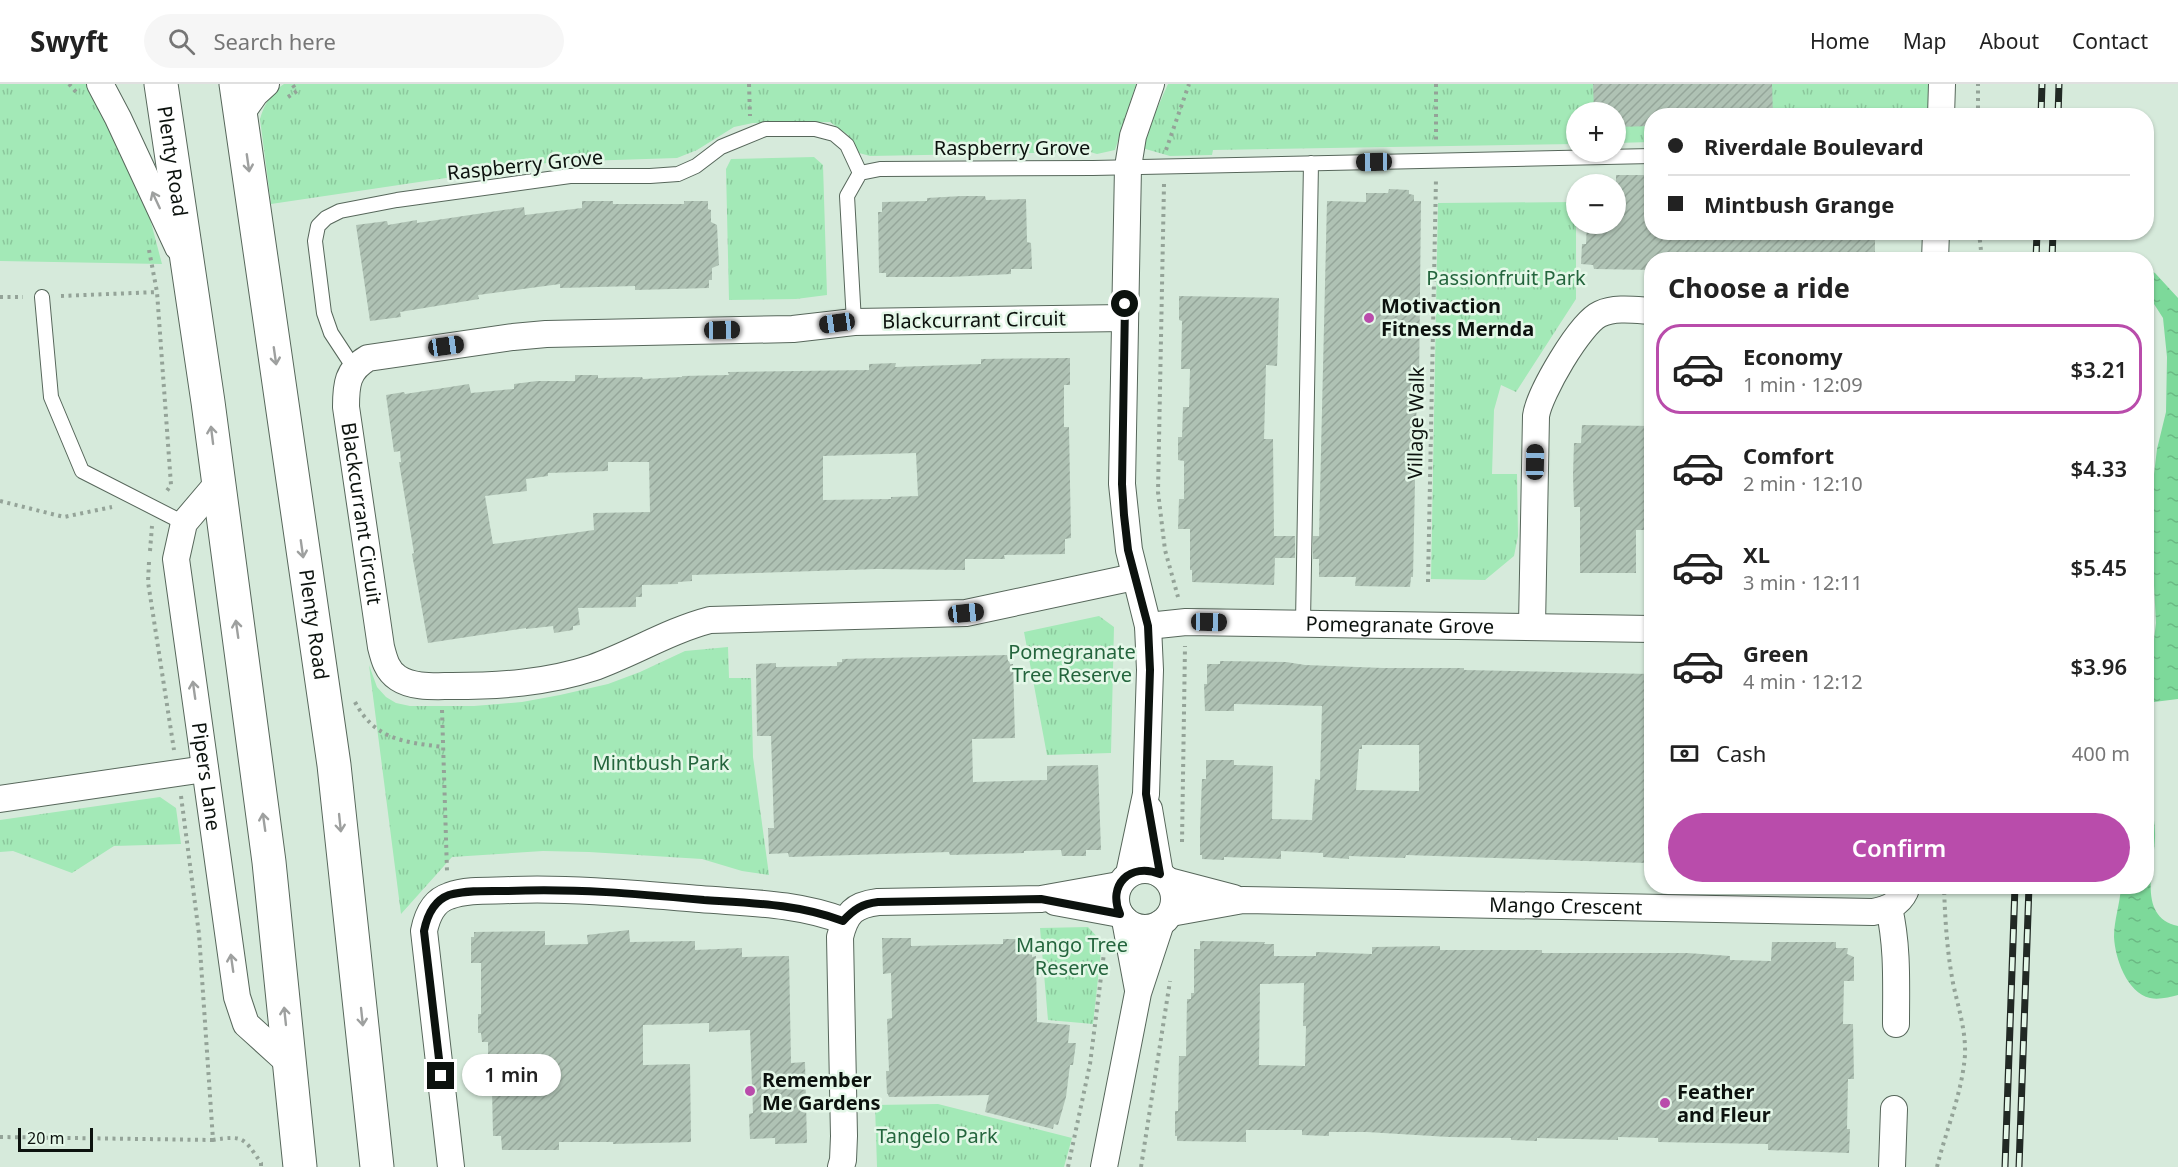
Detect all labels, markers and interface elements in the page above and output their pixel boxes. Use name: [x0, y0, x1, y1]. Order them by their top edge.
search box: [144, 14, 564, 68]
text: Swyft: [30, 22, 108, 60]
icon: search: [165, 25, 198, 58]
text: Search here: [213, 26, 336, 56]
text: Home: [1810, 27, 1870, 55]
text: Map: [1903, 27, 1946, 55]
text: About: [1979, 27, 2039, 55]
text: Contact: [2072, 27, 2148, 55]
map controls: [1566, 102, 1626, 234]
button: +: [1566, 102, 1626, 162]
street label: Plenty Road: [151, 104, 194, 218]
text: Riverdale Boulevard: [1704, 131, 1924, 161]
street label: Raspberry Grove: [934, 134, 1090, 161]
street label: Raspberry Grove: [446, 143, 604, 186]
one-way arrow: [242, 152, 253, 172]
car: [1356, 153, 1392, 171]
button: −: [1566, 174, 1626, 234]
text: Mintbush Grange: [1704, 189, 1894, 219]
one-way arrow: [150, 192, 161, 210]
park label: Passionfruit Park: [1426, 264, 1586, 291]
text: Choose a ride: [1668, 269, 1850, 306]
route start: [1111, 290, 1138, 317]
place label: Motivaction Fitness Mernda: [1381, 292, 1534, 342]
street label: Blackcurrant Circuit: [882, 304, 1066, 335]
marker: Motivaction Fitness Mernda: [1362, 311, 1376, 325]
car: [818, 312, 856, 334]
car: [704, 321, 740, 339]
car: [427, 335, 465, 357]
text: Economy: [1743, 341, 1842, 371]
icon: car: [1671, 342, 1725, 396]
one-way arrow: [269, 345, 280, 365]
text: $3.21: [2071, 354, 2127, 384]
street label: Village Walk: [1401, 366, 1430, 480]
text: 1 min · 12:09: [1743, 371, 1863, 398]
street label: Blackcurrant Circuit: [335, 421, 389, 606]
one-way arrow: [206, 426, 217, 446]
text: Comfort: [1743, 440, 1834, 470]
icon: car: [1671, 441, 1725, 495]
car: [1526, 444, 1544, 480]
text: $4.33: [2071, 453, 2127, 483]
text: 2 min · 12:10: [1743, 470, 1863, 497]
one-way arrow: [296, 538, 307, 558]
text: XL: [1743, 539, 1770, 569]
icon: car: [1671, 540, 1725, 594]
text: $5.45: [2071, 552, 2127, 582]
street label: Plenty Road: [293, 567, 336, 682]
text: 3 min · 12:11: [1743, 569, 1863, 596]
car: [947, 602, 985, 624]
street label: Pomegranate Grove: [1305, 610, 1494, 640]
car: [1191, 613, 1227, 631]
one-way arrow: [232, 619, 243, 639]
park label: Pomegranate Tree Reserve: [1008, 638, 1136, 688]
text: Green: [1743, 638, 1809, 668]
icon: car: [1671, 639, 1725, 693]
text: $3.96: [2071, 651, 2127, 681]
text: 4 min · 12:12: [1743, 668, 1863, 695]
one-way arrow: [189, 681, 200, 701]
street label: Pipers Lane: [186, 720, 228, 832]
icon: cash: [1668, 737, 1701, 770]
text: Cash: [1716, 738, 1766, 768]
text: 400 m: [2072, 740, 2130, 767]
park label: Mintbush Park: [593, 749, 730, 776]
one-way arrow: [258, 812, 269, 832]
one-way arrow: [335, 813, 346, 832]
button: Confirm: [1668, 813, 2130, 882]
street label: Mango Crescent: [1489, 891, 1643, 921]
park label: Mango Tree Reserve: [1016, 931, 1128, 981]
one-way arrow: [226, 953, 237, 973]
one-way arrow: [279, 1006, 290, 1026]
one-way arrow: [357, 1006, 368, 1026]
callout: 1 min: [462, 1055, 561, 1097]
text: 1 min: [484, 1061, 539, 1088]
route end: [427, 1062, 454, 1089]
place label: Remember Me Gardens: [762, 1066, 881, 1116]
place label: Feather and Fleur: [1677, 1078, 1771, 1128]
marker: Remember Me Gardens: [743, 1084, 757, 1098]
marker: Feather and Fleur: [1658, 1096, 1672, 1110]
park label: Tangelo Park: [876, 1122, 998, 1149]
scale bar: [18, 1125, 93, 1152]
text: 20 m: [27, 1127, 64, 1149]

